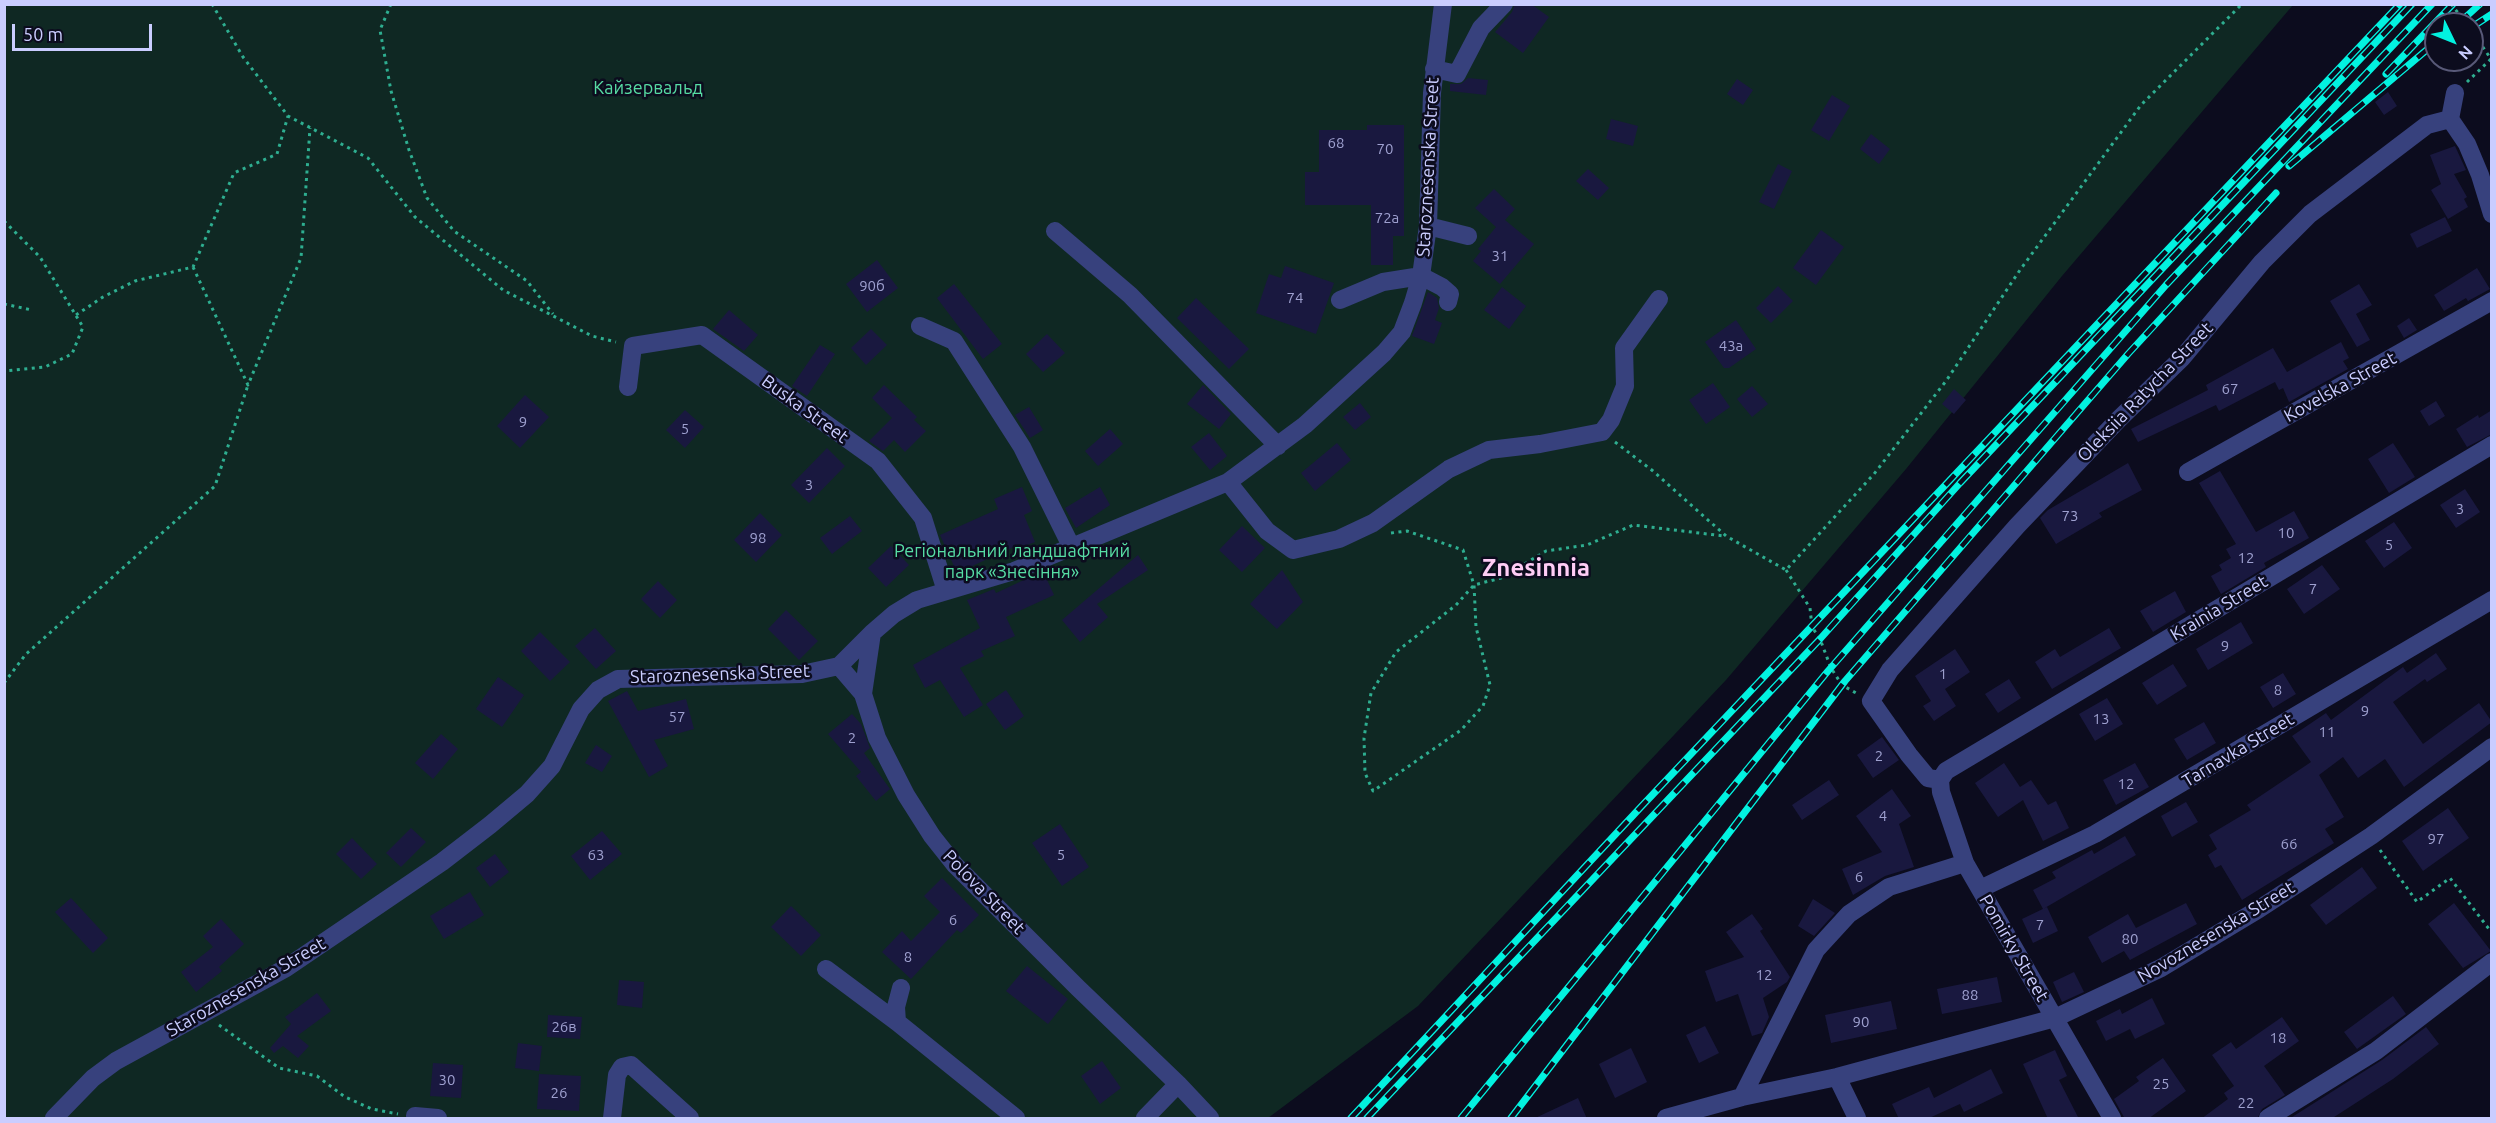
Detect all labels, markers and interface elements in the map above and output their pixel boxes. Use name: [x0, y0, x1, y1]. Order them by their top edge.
scale bar: [15, 12, 154, 50]
north arrow: [2424, 12, 2484, 72]
text: 50 m: [23, 24, 63, 44]
text: N: [2455, 42, 2476, 63]
park label: Кайзервальд: [593, 77, 703, 99]
street label: Staroznesenska Street: [1413, 77, 1443, 257]
house number: 68: [1328, 134, 1344, 152]
house number: 70: [1377, 140, 1393, 158]
house number: 72а: [1375, 209, 1399, 227]
house number: 31: [1492, 247, 1508, 265]
house number: 90б: [859, 277, 885, 295]
house number: 74: [1287, 289, 1303, 307]
street label: Oleksiia Ratycha Street: [2073, 318, 2217, 466]
house number: 43а: [1719, 337, 1743, 355]
street label: Kovelska Street: [2280, 347, 2400, 427]
street label: Buska Street: [757, 370, 853, 448]
house number: 67: [2222, 380, 2238, 398]
house number: 9: [519, 413, 527, 431]
house number: 5: [681, 420, 689, 438]
house number: 3: [805, 476, 813, 494]
house number: 3: [2456, 500, 2464, 518]
house number: 73: [2062, 507, 2078, 525]
house number: 10: [2278, 524, 2294, 542]
house number: 98: [750, 529, 766, 547]
house number: 5: [2385, 536, 2393, 554]
park label: Регіональний ландшафтний парк «Знесіння»: [894, 540, 1130, 582]
house number: 12: [2238, 549, 2254, 567]
district label: Znesinnia: [1482, 554, 1590, 582]
street label: Krainia Street: [2166, 570, 2272, 646]
house number: 7: [2309, 580, 2317, 598]
house number: 9: [2221, 637, 2229, 655]
street label: Staroznesenska Street: [630, 660, 810, 688]
house number: 1: [1939, 665, 1947, 683]
house number: 8: [2274, 681, 2282, 699]
house number: 9: [2361, 702, 2369, 720]
house number: 57: [669, 708, 685, 726]
street label: Tarnavka Street: [2178, 708, 2298, 792]
house number: 13: [2093, 710, 2109, 728]
house number: 11: [2319, 723, 2335, 741]
house number: 2: [848, 729, 856, 747]
house number: 2: [1875, 747, 1883, 765]
house number: 12: [2118, 775, 2134, 793]
house number: 4: [1879, 807, 1887, 825]
house number: 97: [2428, 830, 2444, 848]
house number: 66: [2281, 835, 2297, 853]
street label: Polova Street: [938, 845, 1030, 939]
house number: 63: [588, 846, 604, 864]
house number: 5: [1057, 846, 1065, 864]
house number: 6: [1855, 868, 1863, 886]
street label: Novoznesenska Street: [2134, 877, 2298, 987]
street label: Pomirky Street: [1975, 891, 2053, 1005]
house number: 6: [949, 911, 957, 929]
house number: 7: [2036, 916, 2044, 934]
house number: 80: [2122, 930, 2138, 948]
street label: Staroznesenska Street: [163, 933, 329, 1041]
house number: 8: [904, 948, 912, 966]
house number: 12: [1756, 966, 1772, 984]
house number: 88: [1962, 986, 1978, 1004]
house number: 90: [1853, 1013, 1869, 1031]
house number: 26в: [551, 1018, 577, 1036]
house number: 18: [2270, 1029, 2286, 1047]
house number: 30: [439, 1071, 455, 1089]
house number: 25: [2153, 1075, 2169, 1093]
house number: 26: [551, 1084, 567, 1102]
house number: 22: [2238, 1094, 2254, 1112]

